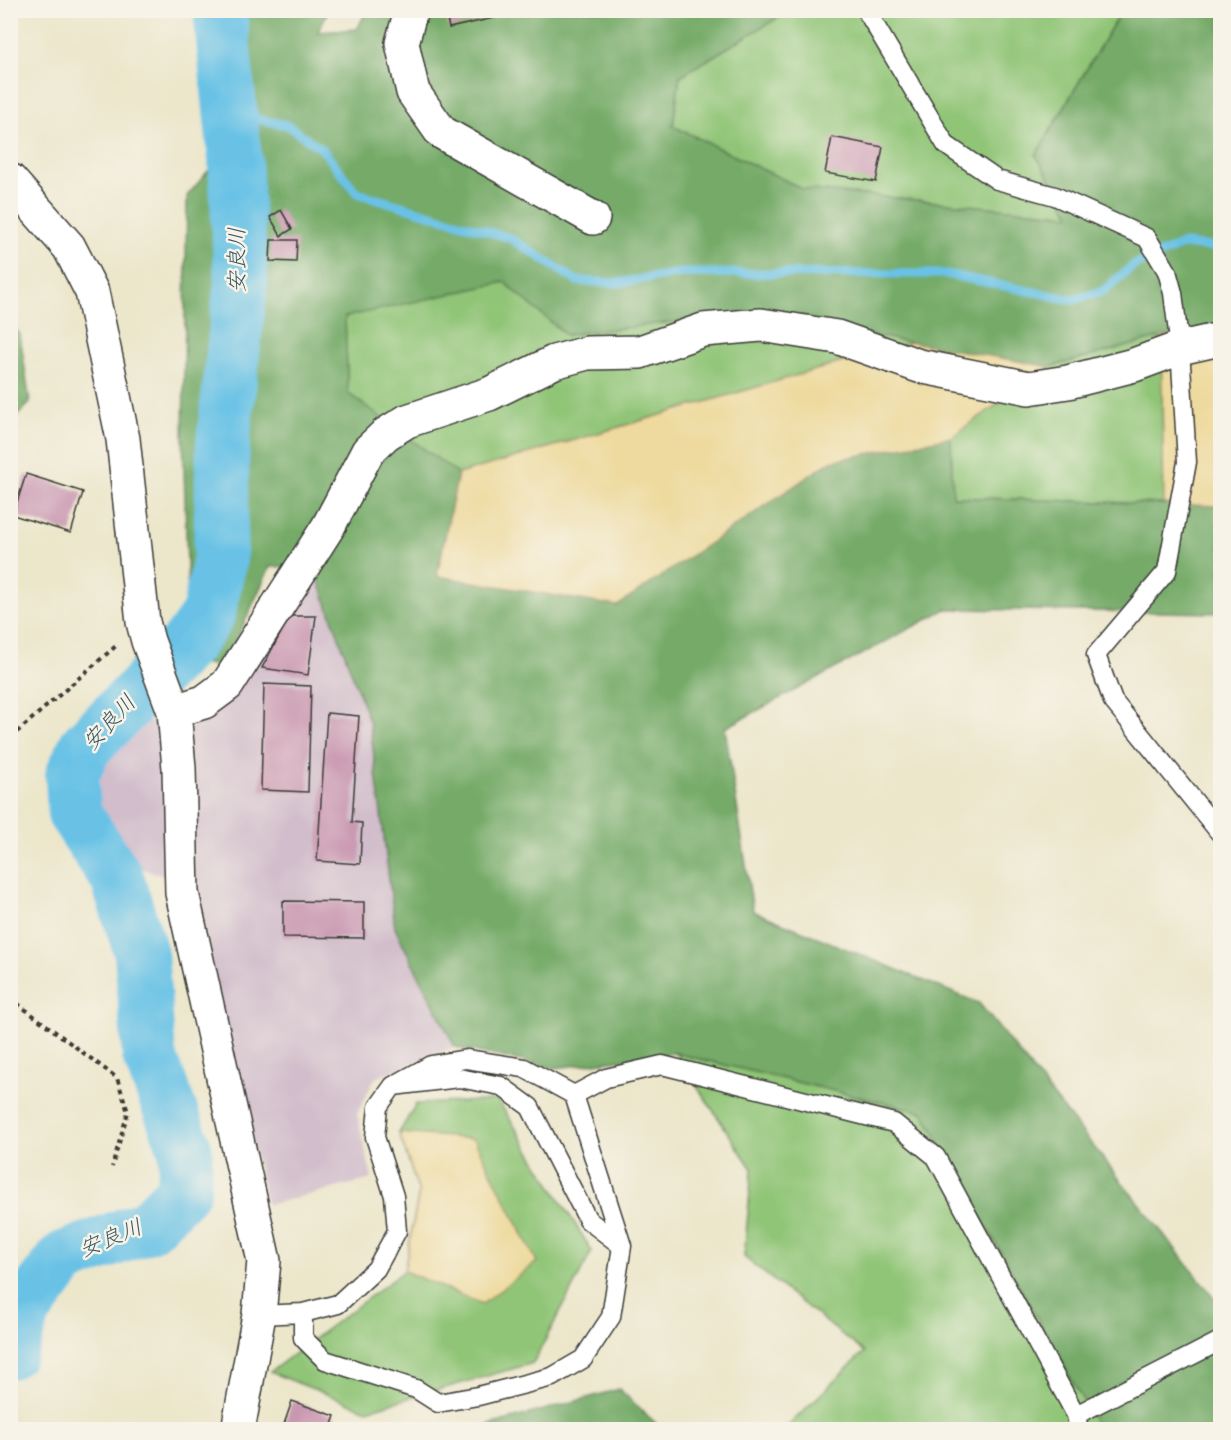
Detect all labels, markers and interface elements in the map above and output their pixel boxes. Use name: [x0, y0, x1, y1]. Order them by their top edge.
water label: 安良川: [224, 227, 252, 293]
water label: 安良川: [77, 689, 143, 757]
water label: 安良川: [75, 1214, 147, 1264]

